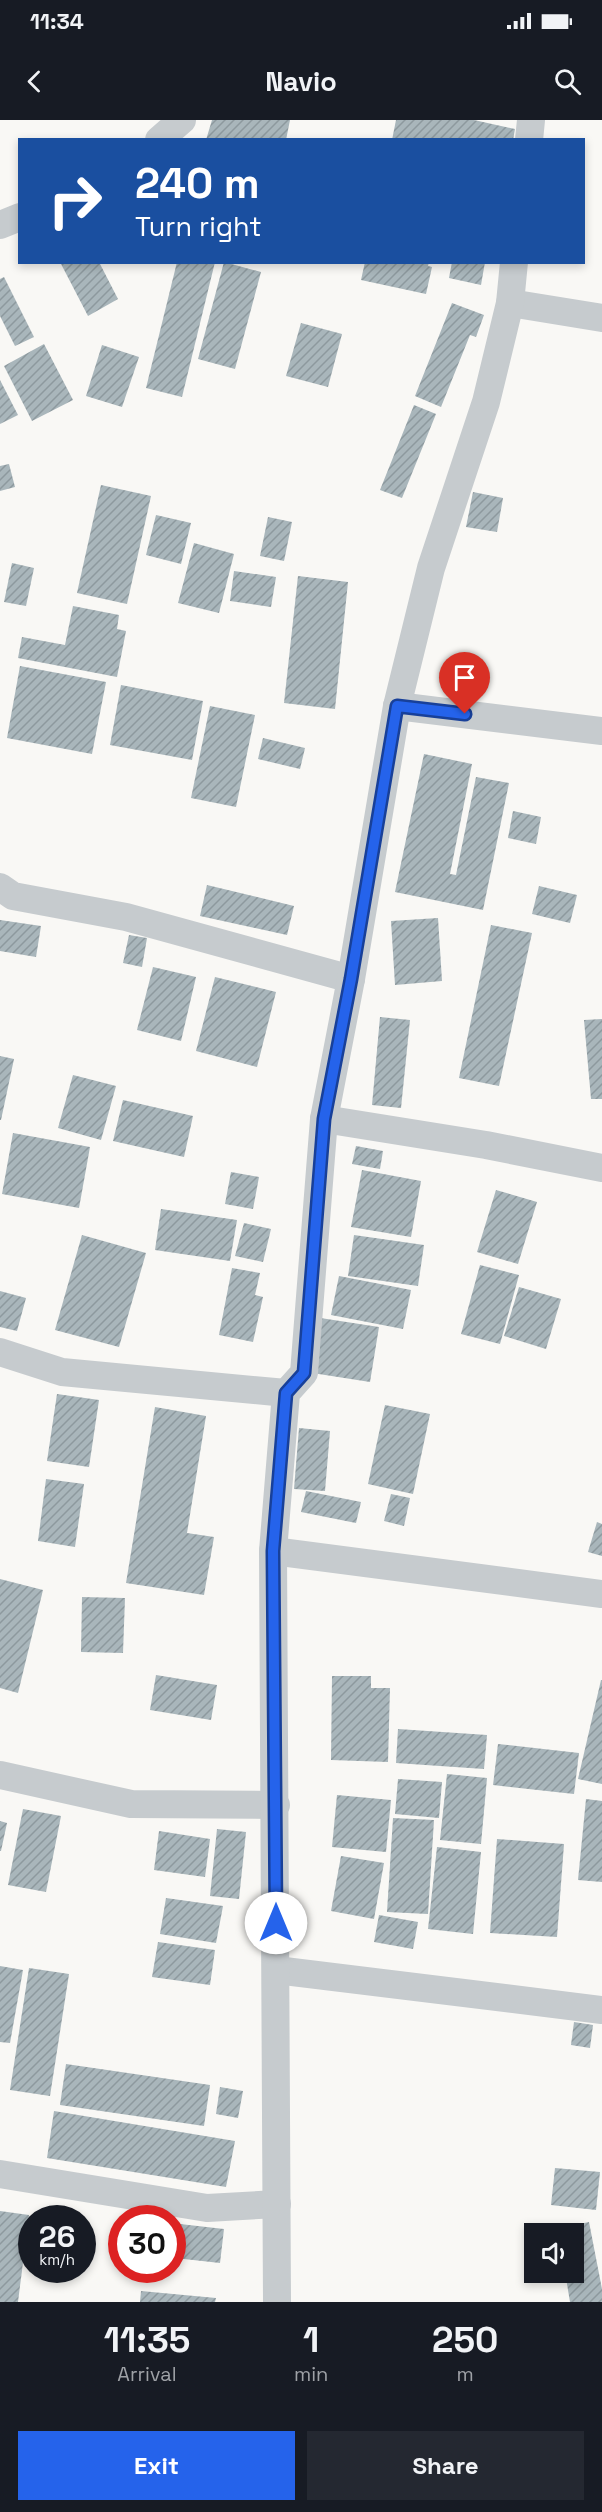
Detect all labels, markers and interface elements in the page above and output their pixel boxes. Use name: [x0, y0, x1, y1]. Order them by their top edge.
text: 11:34: [30, 7, 84, 35]
text: Navio: [265, 64, 337, 99]
icon: back: [18, 65, 51, 98]
icon: search: [551, 65, 584, 98]
text: 240 m: [135, 157, 260, 210]
icon: right: [36, 162, 114, 240]
text: Turn right: [135, 209, 262, 244]
pin: [439, 652, 490, 714]
icon: arrive: [448, 661, 481, 694]
position arrow: [244, 1891, 308, 1955]
speed limit sign: 30: [108, 2205, 186, 2283]
text: 26: [39, 2217, 75, 2256]
map controls: [524, 2223, 584, 2283]
button: sound: [524, 2223, 584, 2283]
text: km/h: [39, 2250, 75, 2269]
text: 11:35: [104, 2317, 190, 2363]
text: 1: [303, 2317, 319, 2363]
text: 250: [432, 2317, 498, 2363]
text: Arrival: [117, 2361, 177, 2387]
text: min: [294, 2361, 328, 2387]
text: m: [457, 2361, 474, 2387]
button: Exit: [18, 2431, 295, 2500]
button: Share: [307, 2431, 584, 2500]

